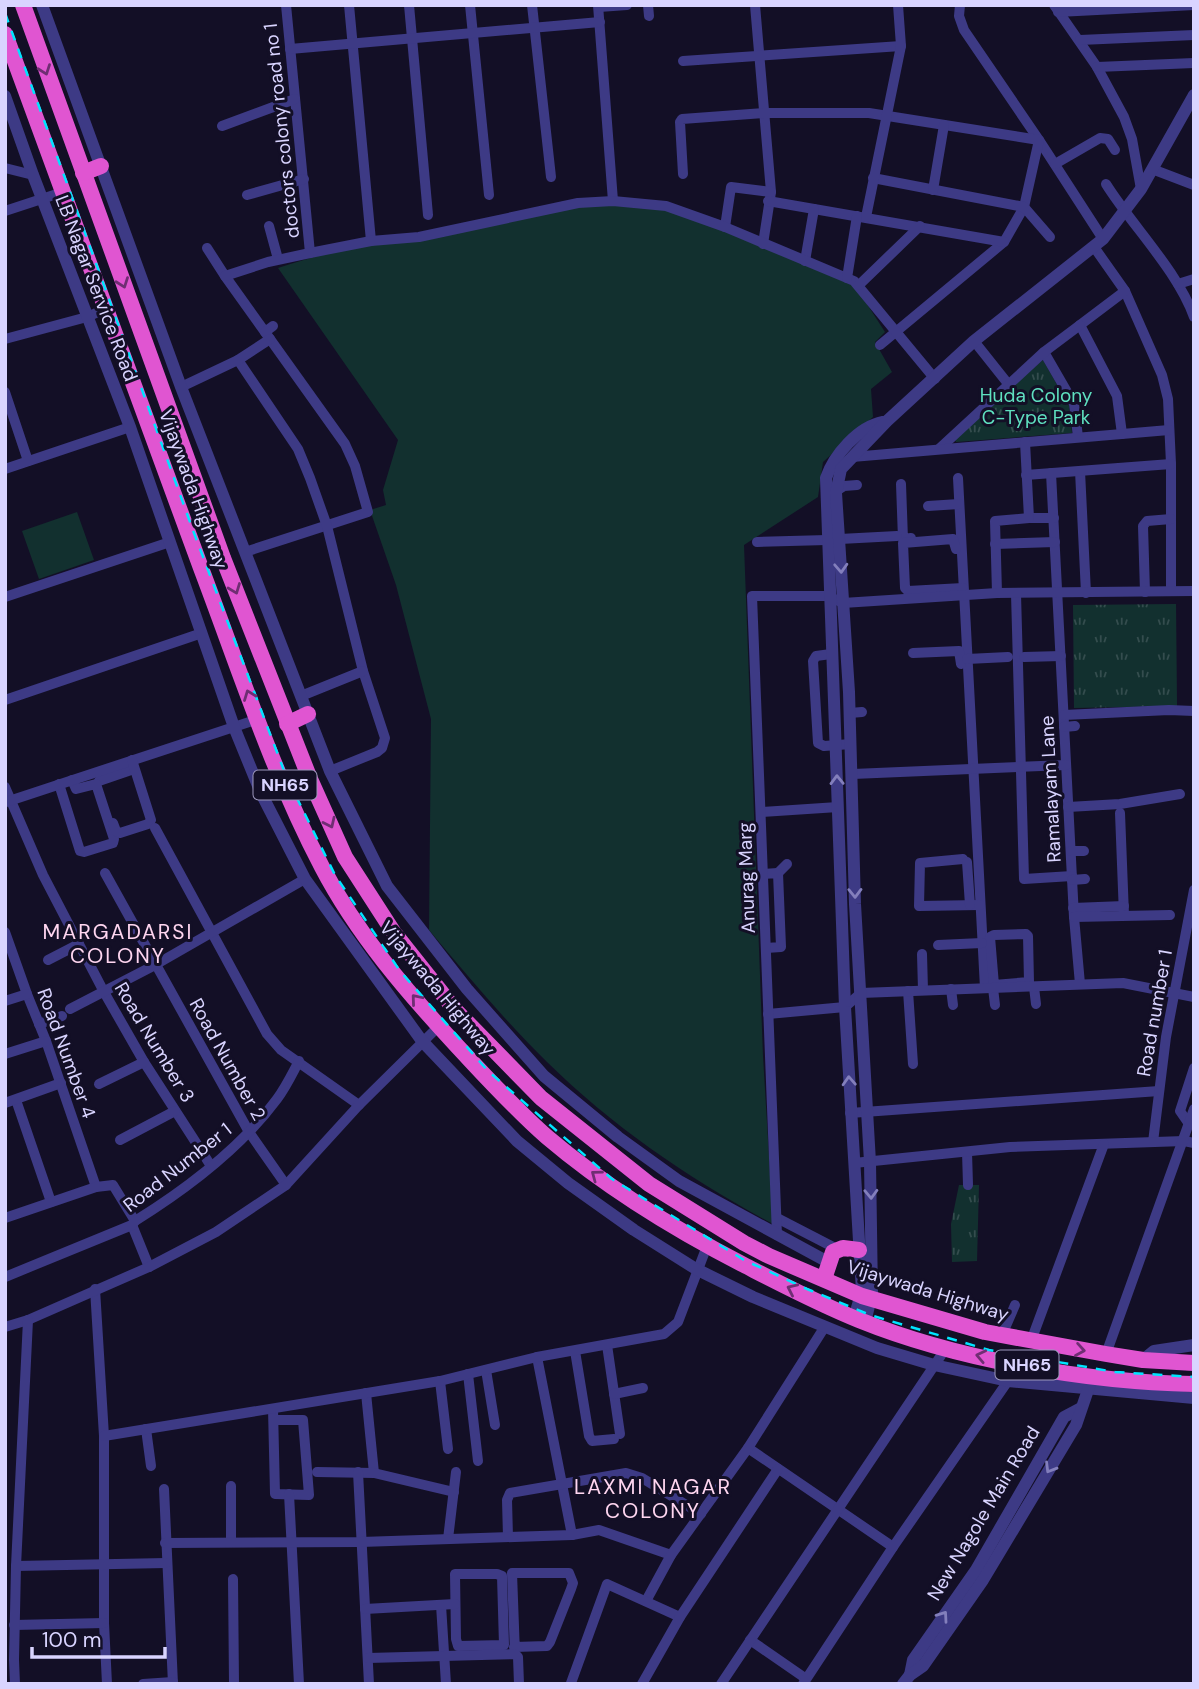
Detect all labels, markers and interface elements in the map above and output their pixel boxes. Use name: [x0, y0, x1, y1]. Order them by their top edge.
street label: doctors colony road no 1: [258, 22, 305, 240]
one-way arrow: [37, 63, 51, 75]
street label: LB Nagar Service Road: [49, 192, 144, 385]
one-way arrow: [115, 277, 129, 289]
park label: Huda Colony C-Type Park: [980, 383, 1093, 430]
street label: Vijaywada Highway: [153, 406, 234, 573]
one-way arrow: [834, 563, 849, 574]
one-way arrow: [227, 582, 241, 595]
one-way arrow: [243, 689, 257, 701]
street label: Ramalayam Lane: [1034, 715, 1067, 863]
road number: NH65: [254, 770, 316, 800]
one-way arrow: [829, 775, 845, 785]
one-way arrow: [322, 815, 336, 828]
street label: Anurag Marg: [732, 822, 761, 934]
one-way arrow: [847, 888, 863, 899]
street label: Vijaywada Highway: [374, 916, 501, 1061]
district label: MARGADARSI COLONY: [43, 918, 193, 970]
street label: Road number 1: [1131, 948, 1178, 1079]
street label: Road Number 3: [109, 977, 200, 1107]
street label: Road Number 4: [31, 985, 102, 1122]
street label: Road Number 2: [184, 994, 271, 1125]
one-way arrow: [412, 995, 424, 1008]
one-way arrow: [841, 1075, 856, 1086]
street label: Road Number 1: [118, 1117, 237, 1218]
one-way arrow: [591, 1171, 604, 1183]
one-way arrow: [863, 1188, 878, 1199]
street label: Vijaywada Highway: [844, 1254, 1012, 1327]
one-way arrow: [787, 1283, 799, 1297]
one-way arrow: [1075, 1342, 1086, 1357]
one-way arrow: [975, 1350, 987, 1365]
road number: NH65: [996, 1350, 1058, 1380]
street label: New Nagole Main Road: [921, 1421, 1045, 1605]
one-way arrow: [1045, 1461, 1058, 1474]
district label: LAXMI NAGAR COLONY: [574, 1473, 732, 1525]
one-way arrow: [935, 1611, 947, 1624]
scale bar: [32, 1616, 164, 1660]
text: 100 m: [42, 1626, 102, 1654]

